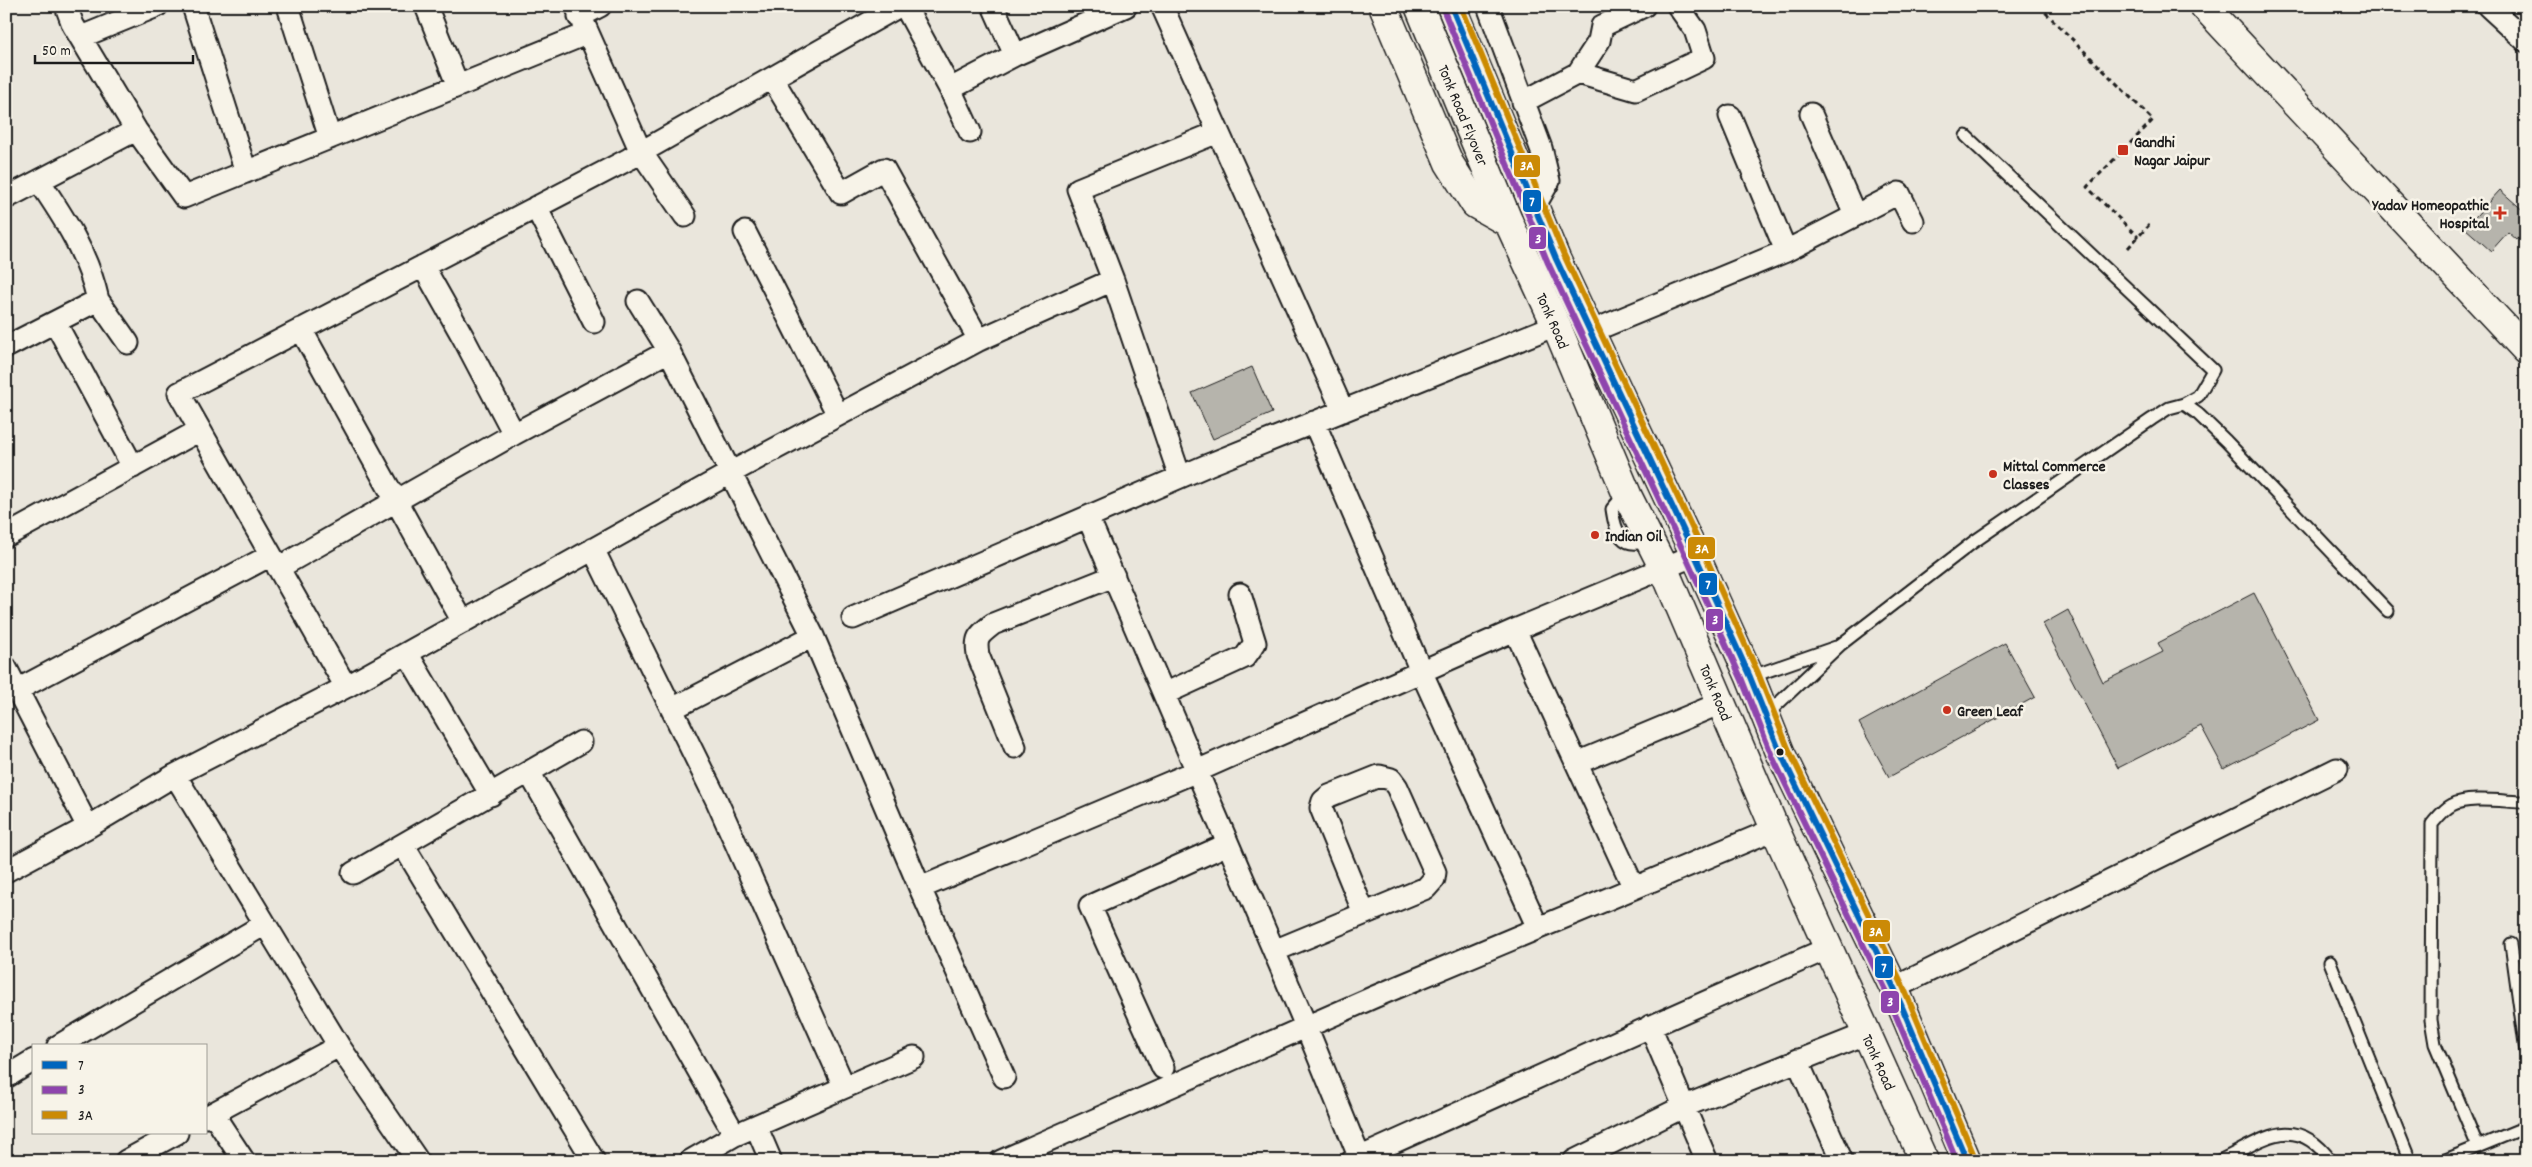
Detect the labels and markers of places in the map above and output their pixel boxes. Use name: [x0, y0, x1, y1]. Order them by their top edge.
place label: Gandhi Nagar Jaipur: [2134, 132, 2211, 173]
marker: Gandhi Nagar Jaipur: [2116, 143, 2130, 157]
place label: Yadav Homeopathic Hospital: [2371, 195, 2490, 236]
marker: Yadav Homeopathic Hospital: [2493, 206, 2507, 220]
place label: Mittal Commerce Classes: [2003, 456, 2106, 497]
marker: Mittal Commerce Classes: [1987, 468, 1999, 480]
place label: Indian Oil: [1605, 526, 1662, 549]
marker: Indian Oil: [1589, 529, 1601, 541]
place label: Green Leaf: [1957, 701, 2024, 724]
marker: Green Leaf: [1941, 704, 1953, 716]
unlabelled marker: [1775, 747, 1785, 757]

